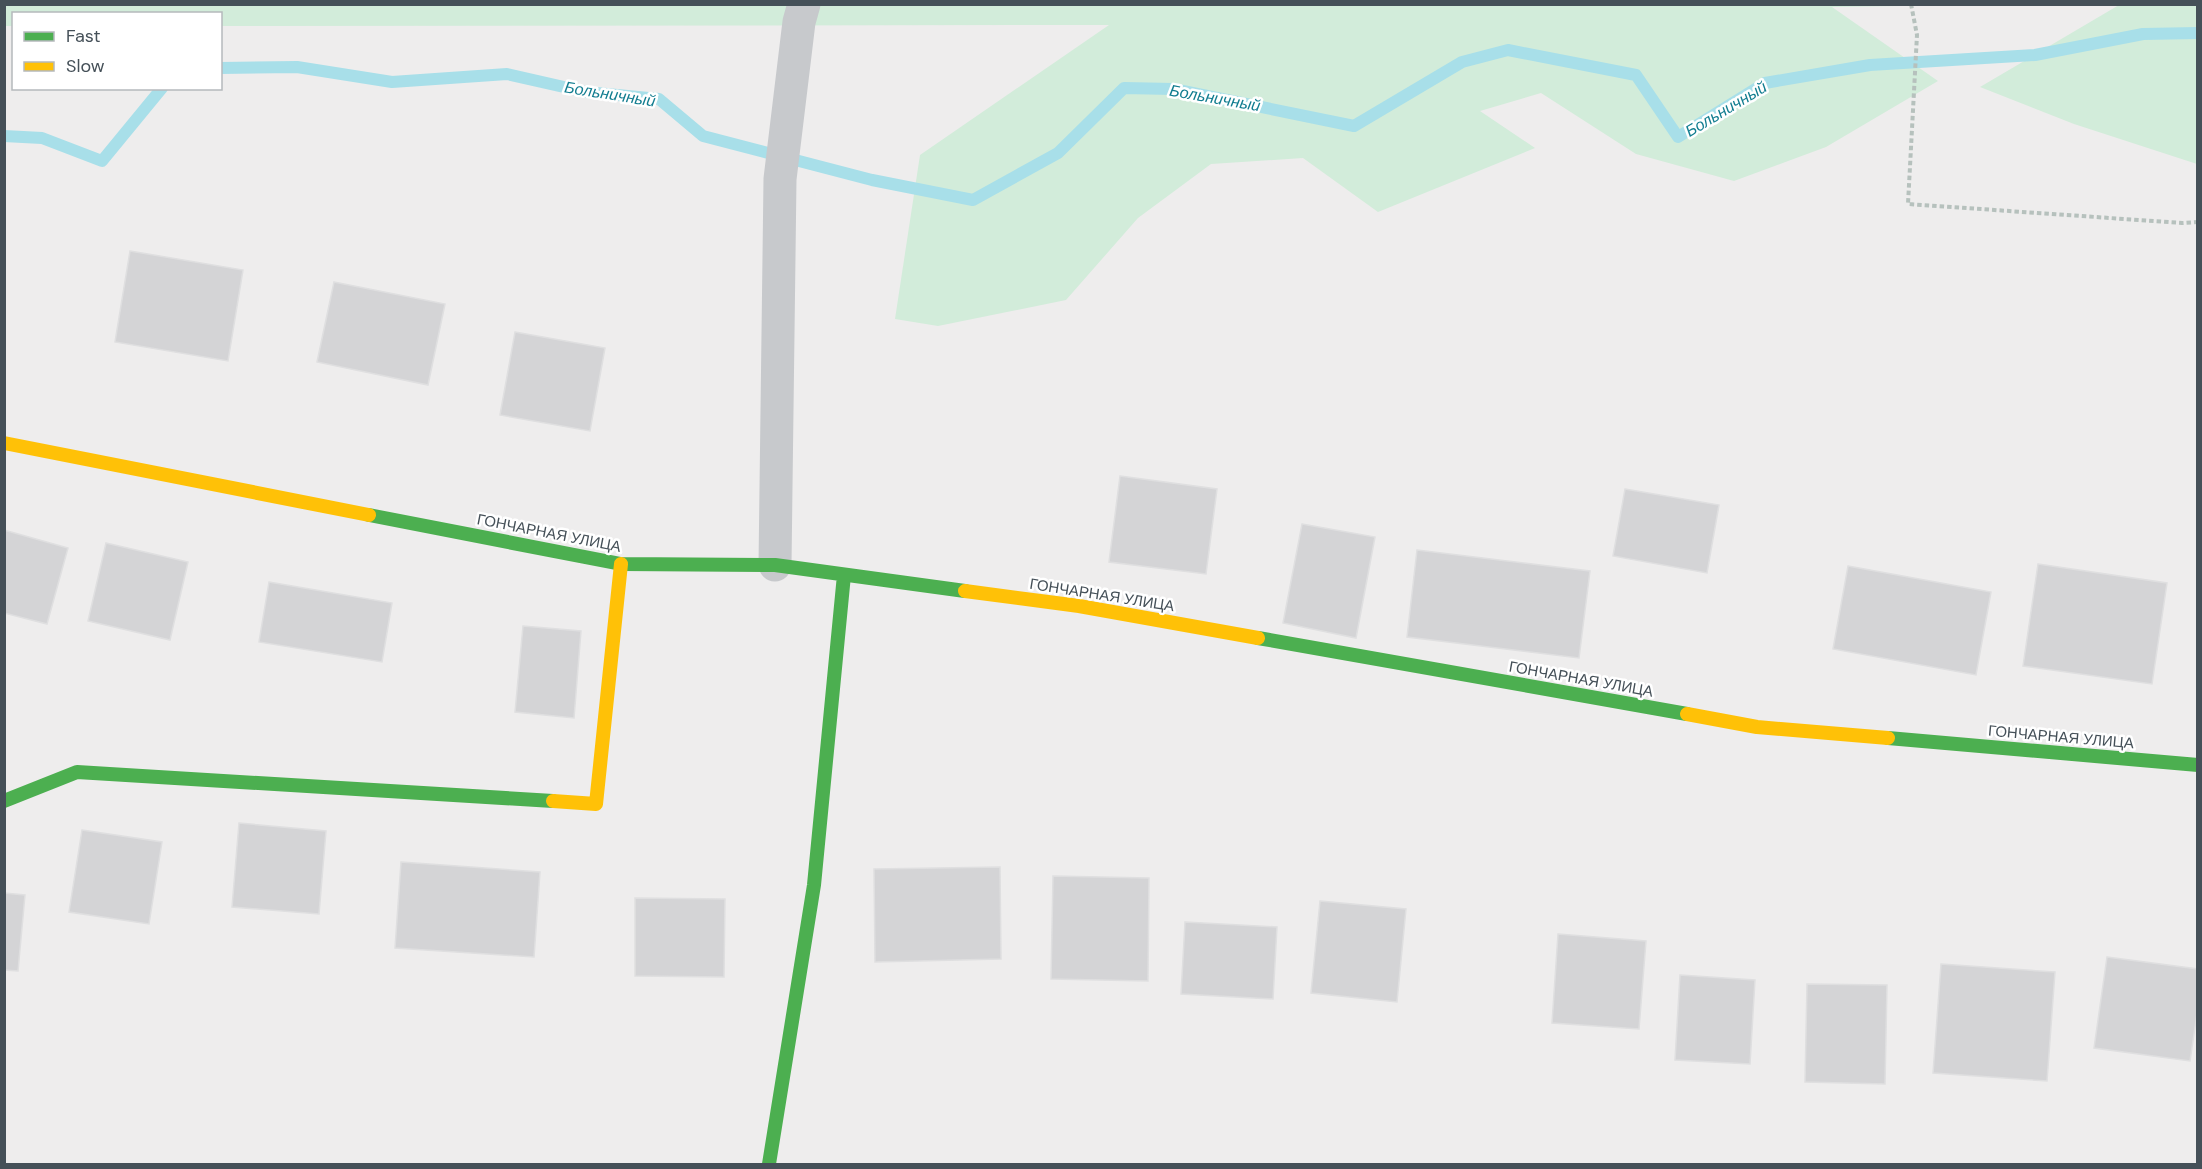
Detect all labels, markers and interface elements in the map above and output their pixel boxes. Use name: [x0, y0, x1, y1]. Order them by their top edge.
legend: [12, 12, 222, 90]
text: Fast: [66, 24, 101, 48]
text: Slow: [66, 54, 105, 78]
water label: Больничный: [563, 76, 657, 112]
water label: Больничный: [1681, 76, 1771, 142]
water label: Больничный: [1168, 80, 1262, 116]
street label: ГОНЧАРНАЯ УЛИЦА: [475, 509, 623, 557]
street label: ГОНЧАРНАЯ УЛИЦА: [1028, 574, 1176, 616]
street label: ГОНЧАРНАЯ УЛИЦА: [1507, 656, 1655, 702]
street label: ГОНЧАРНАЯ УЛИЦА: [1987, 721, 2135, 753]

